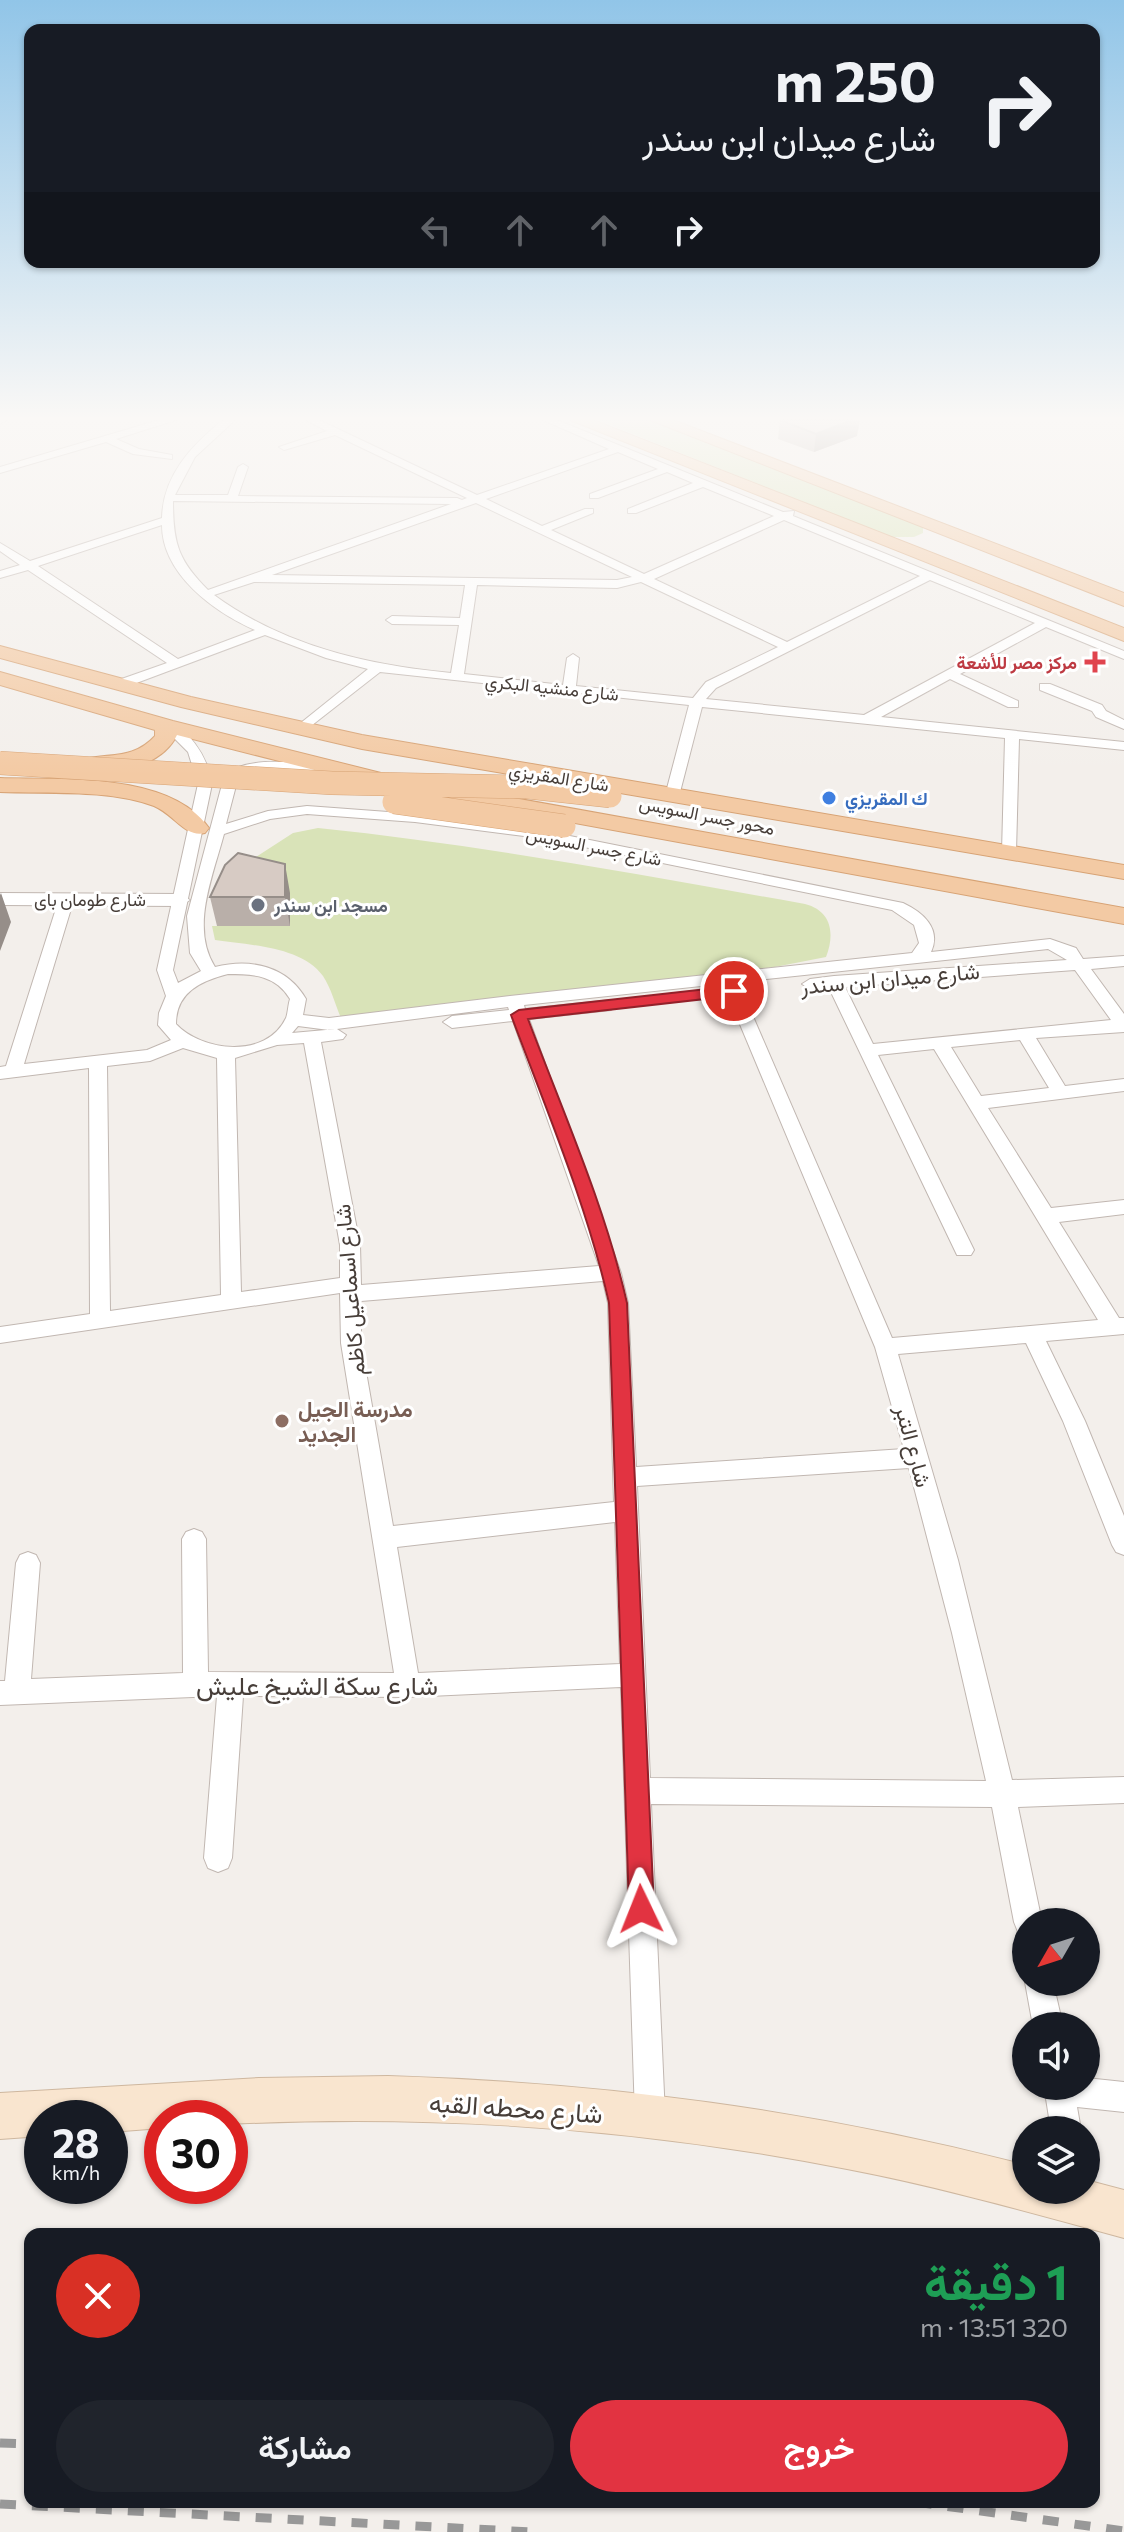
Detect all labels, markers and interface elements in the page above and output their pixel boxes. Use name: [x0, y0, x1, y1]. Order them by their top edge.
text: 250 m: [775, 45, 936, 114]
icon: right: [964, 56, 1068, 160]
text: شارع ميدان ابن سندر: [642, 114, 936, 158]
icon: left: [414, 208, 458, 252]
icon: ahead: [498, 208, 542, 252]
icon: ahead: [582, 208, 626, 252]
icon: right: [666, 208, 710, 252]
place label: مركز مصر للأشعة: [957, 651, 1077, 674]
marker: مركز مصر للأشعة: [1084, 651, 1106, 673]
street label: شارع منشيه البكري: [484, 669, 620, 710]
street label: شارع المقريزي: [507, 758, 611, 801]
place label: ك المقريزي: [845, 787, 928, 814]
marker: ك المقريزي: [820, 789, 838, 807]
street label: محور جسر السويس: [637, 791, 777, 840]
street label: شارع جسر السويس: [524, 822, 664, 872]
street label: شارع طومان باى: [34, 888, 146, 912]
place label: مسجد ابن سندر: [273, 894, 388, 917]
marker: مسجد ابن سندر: [249, 896, 267, 914]
pin: [700, 957, 768, 1025]
street label: شارع ميدان ابن سندر: [798, 957, 981, 1001]
icon: arrive: [712, 969, 756, 1013]
street label: شارع اسماعيل كاظم: [328, 1203, 372, 1377]
place label: مدرسة الجيل الجديد: [298, 1395, 413, 1448]
street label: شارع التبر: [888, 1401, 938, 1491]
marker: مدرسة الجيل الجديد: [273, 1412, 291, 1430]
street label: شارع سكة الشيخ عليش: [196, 1669, 438, 1704]
position arrow: [599, 1867, 683, 1951]
north arrow: [1012, 1908, 1100, 1996]
map controls: [1012, 1908, 1100, 2204]
button: sound: [1012, 2012, 1100, 2100]
street label: شارع محطه القبه: [428, 2085, 604, 2133]
speed limit sign: 30: [144, 2100, 248, 2204]
button: layers: [1012, 2116, 1100, 2204]
text: 28: [52, 2117, 100, 2166]
text: km/h: [52, 2160, 100, 2184]
text: 1 دقيقة: [924, 2251, 1068, 2310]
button: close: [56, 2254, 140, 2338]
text: 320 m · 13:51: [920, 2311, 1068, 2342]
button: مشاركة: [56, 2400, 554, 2492]
button: خروج: [570, 2400, 1068, 2492]

